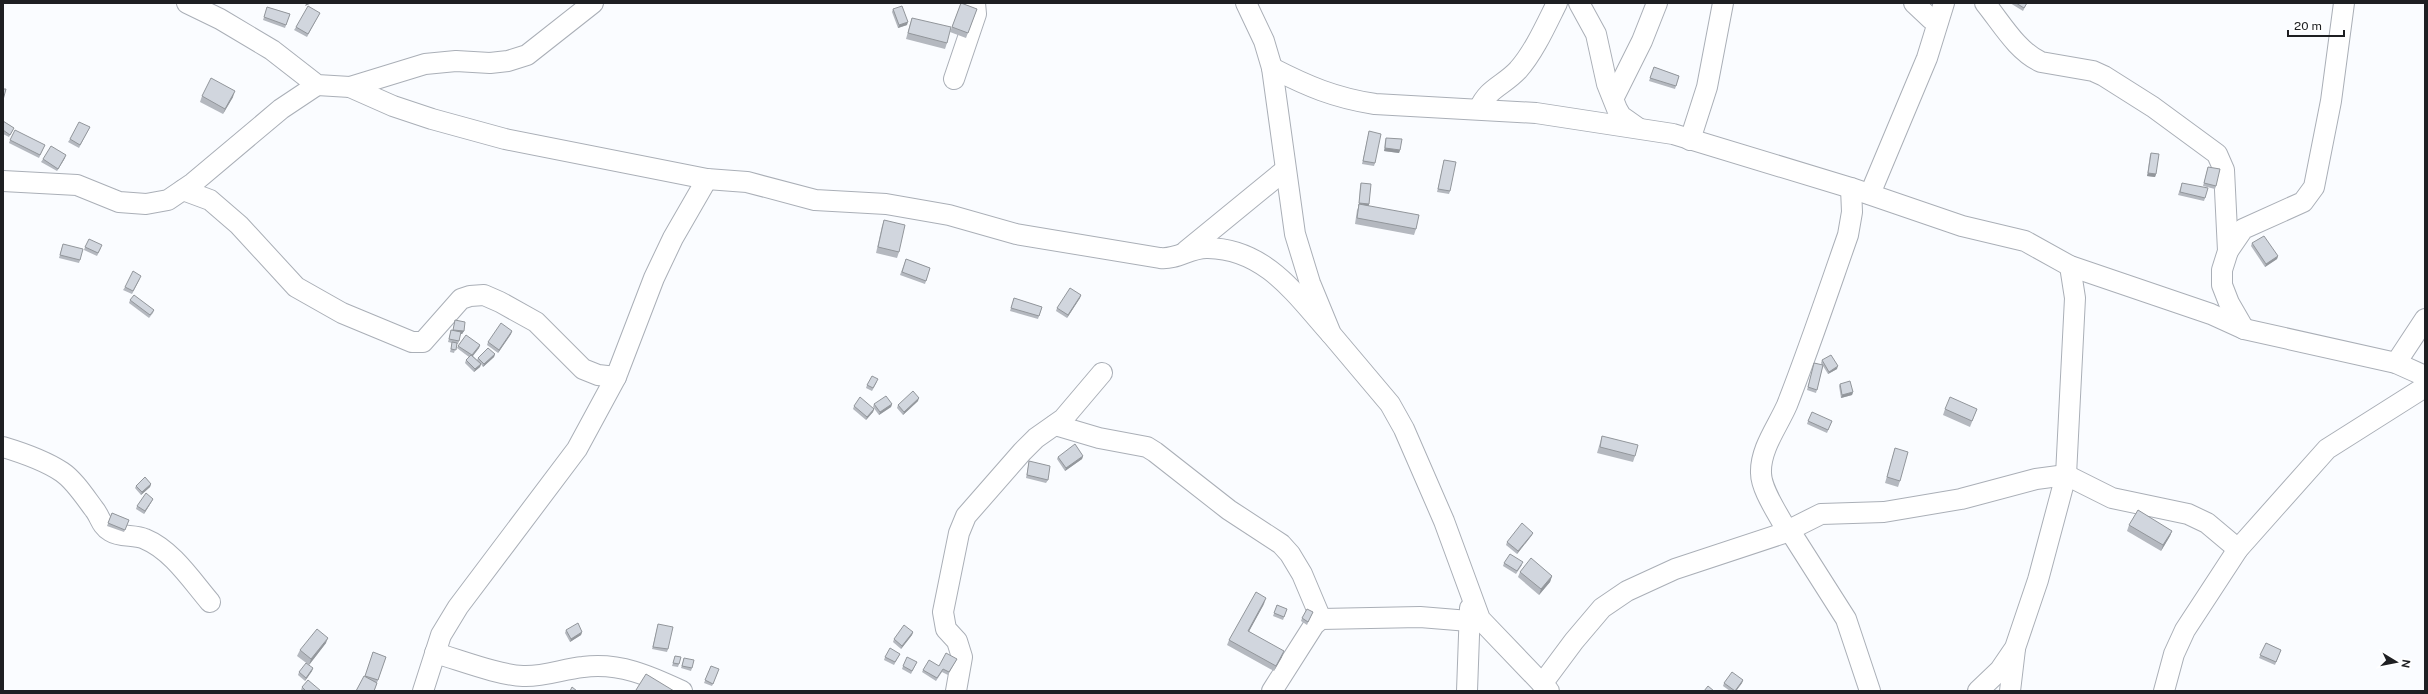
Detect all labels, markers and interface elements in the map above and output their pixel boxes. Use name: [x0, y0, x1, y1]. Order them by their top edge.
scale bar: [2288, 12, 2344, 38]
text: 20 m: [2294, 19, 2322, 33]
north arrow: [2376, 642, 2416, 682]
text: N: [2399, 658, 2413, 669]

